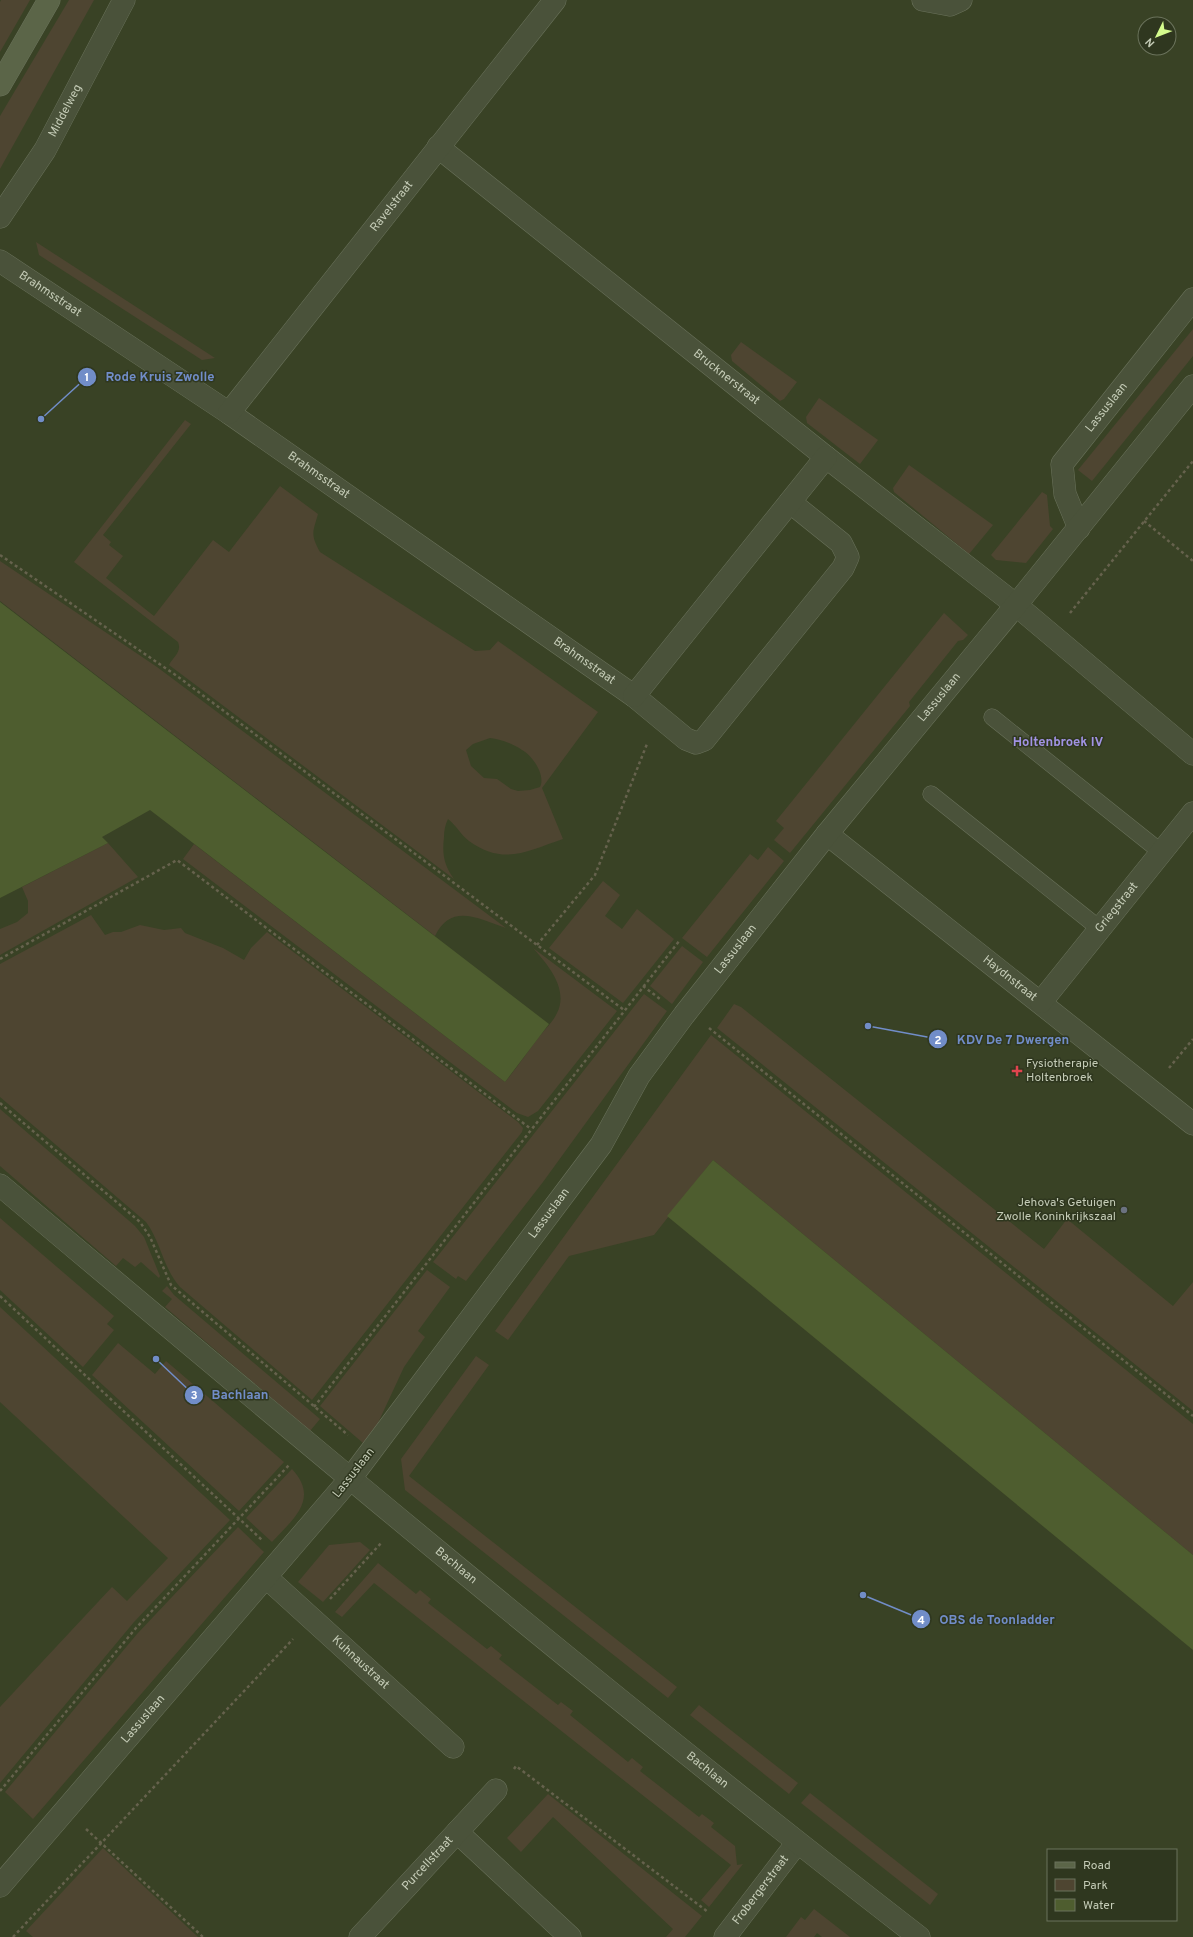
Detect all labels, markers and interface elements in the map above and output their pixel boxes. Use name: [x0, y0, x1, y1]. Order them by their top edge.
north arrow: [1137, 16, 1177, 56]
text: N: [1143, 34, 1158, 50]
street label: Middelweg: [45, 82, 86, 140]
street label: Ravelstraat: [367, 178, 417, 235]
street label: Brahmsstraat: [15, 267, 85, 321]
street label: Brucknerstraat: [690, 346, 763, 409]
callout: Rode Kruis Zwolle: [77, 364, 222, 389]
text: 1: [85, 370, 89, 386]
text: Rode Kruis Zwolle: [105, 370, 215, 386]
street label: Lassuslaan: [1082, 379, 1132, 436]
street label: Brahmsstraat: [284, 448, 353, 503]
street label: Brahmsstraat: [550, 634, 618, 688]
street label: Lassuslaan: [915, 670, 965, 726]
district label: Holtenbroek IV: [1013, 735, 1103, 751]
street label: Griegstraat: [1092, 879, 1142, 936]
street label: Lassuslaan: [711, 921, 761, 978]
street label: Haydnstraat: [979, 952, 1040, 1005]
callout: KDV De 7 Dwergen: [928, 1027, 1077, 1052]
text: 2: [934, 1033, 942, 1049]
text: KDV De 7 Dwergen: [957, 1033, 1069, 1049]
place label: Fysiotherapie Holtenbroek: [1026, 1056, 1098, 1086]
marker: Fysiotherapie Holtenbroek: [1011, 1065, 1023, 1077]
street label: Lassuslaan: [525, 1185, 574, 1242]
place label: Jehova's Getuigen Zwolle Koninkrijkszaal: [996, 1195, 1116, 1225]
marker: Jehova's Getuigen Zwolle Koninkrijkszaal: [1119, 1205, 1129, 1215]
callout: Bachlaan: [184, 1382, 277, 1407]
text: 3: [190, 1388, 198, 1404]
text: Bachlaan: [211, 1388, 269, 1404]
street label: Lassuslaan: [329, 1445, 379, 1501]
street label: Bachlaan: [431, 1544, 480, 1588]
callout: OBS de Toonladder: [911, 1607, 1063, 1632]
text: 4: [917, 1613, 925, 1629]
text: OBS de Toonladder: [939, 1613, 1055, 1629]
street label: Kuhnaustraat: [328, 1632, 392, 1693]
street label: Lassuslaan: [118, 1691, 169, 1747]
street label: Bachlaan: [683, 1748, 732, 1792]
street label: Purcellstraat: [399, 1833, 457, 1894]
legend: [1047, 1849, 1177, 1921]
street label: Frobergerstraat: [729, 1852, 793, 1928]
text: Road: [1083, 1858, 1111, 1874]
text: Park: [1083, 1878, 1108, 1894]
text: Water: [1083, 1898, 1115, 1914]

